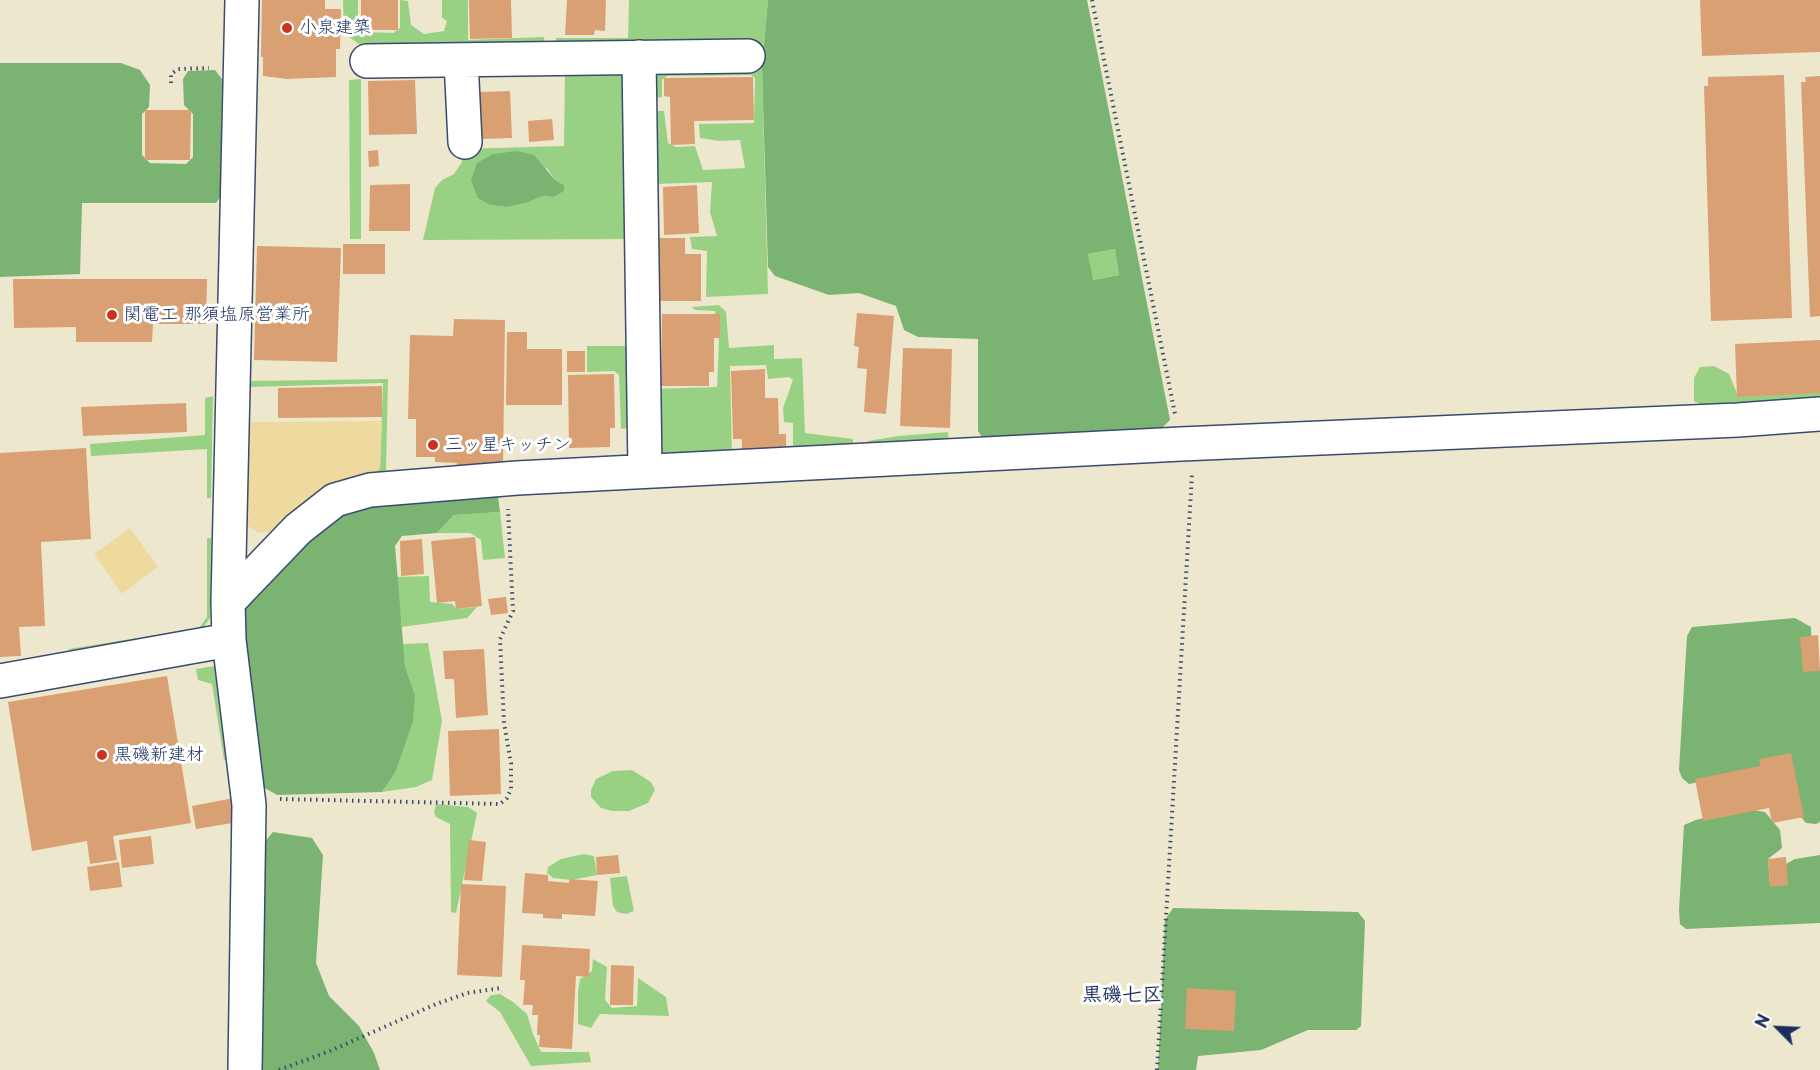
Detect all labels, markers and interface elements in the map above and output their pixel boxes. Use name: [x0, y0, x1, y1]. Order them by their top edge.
place label: 小泉建築: [299, 17, 371, 39]
marker: 小泉建築: [280, 21, 294, 35]
place label: 関電工 那須塩原営業所: [124, 304, 310, 326]
marker: 関電工 那須塩原営業所: [105, 308, 119, 322]
place label: 三ッ星キッチン: [445, 434, 571, 456]
marker: 三ッ星キッチン: [426, 438, 440, 452]
place label: 黒磯新建材: [114, 744, 204, 766]
marker: 黒磯新建材: [95, 748, 109, 762]
district label: 黒磯七区: [1082, 983, 1162, 1007]
north arrow: [1748, 998, 1808, 1058]
text: N: [1748, 1010, 1775, 1031]

